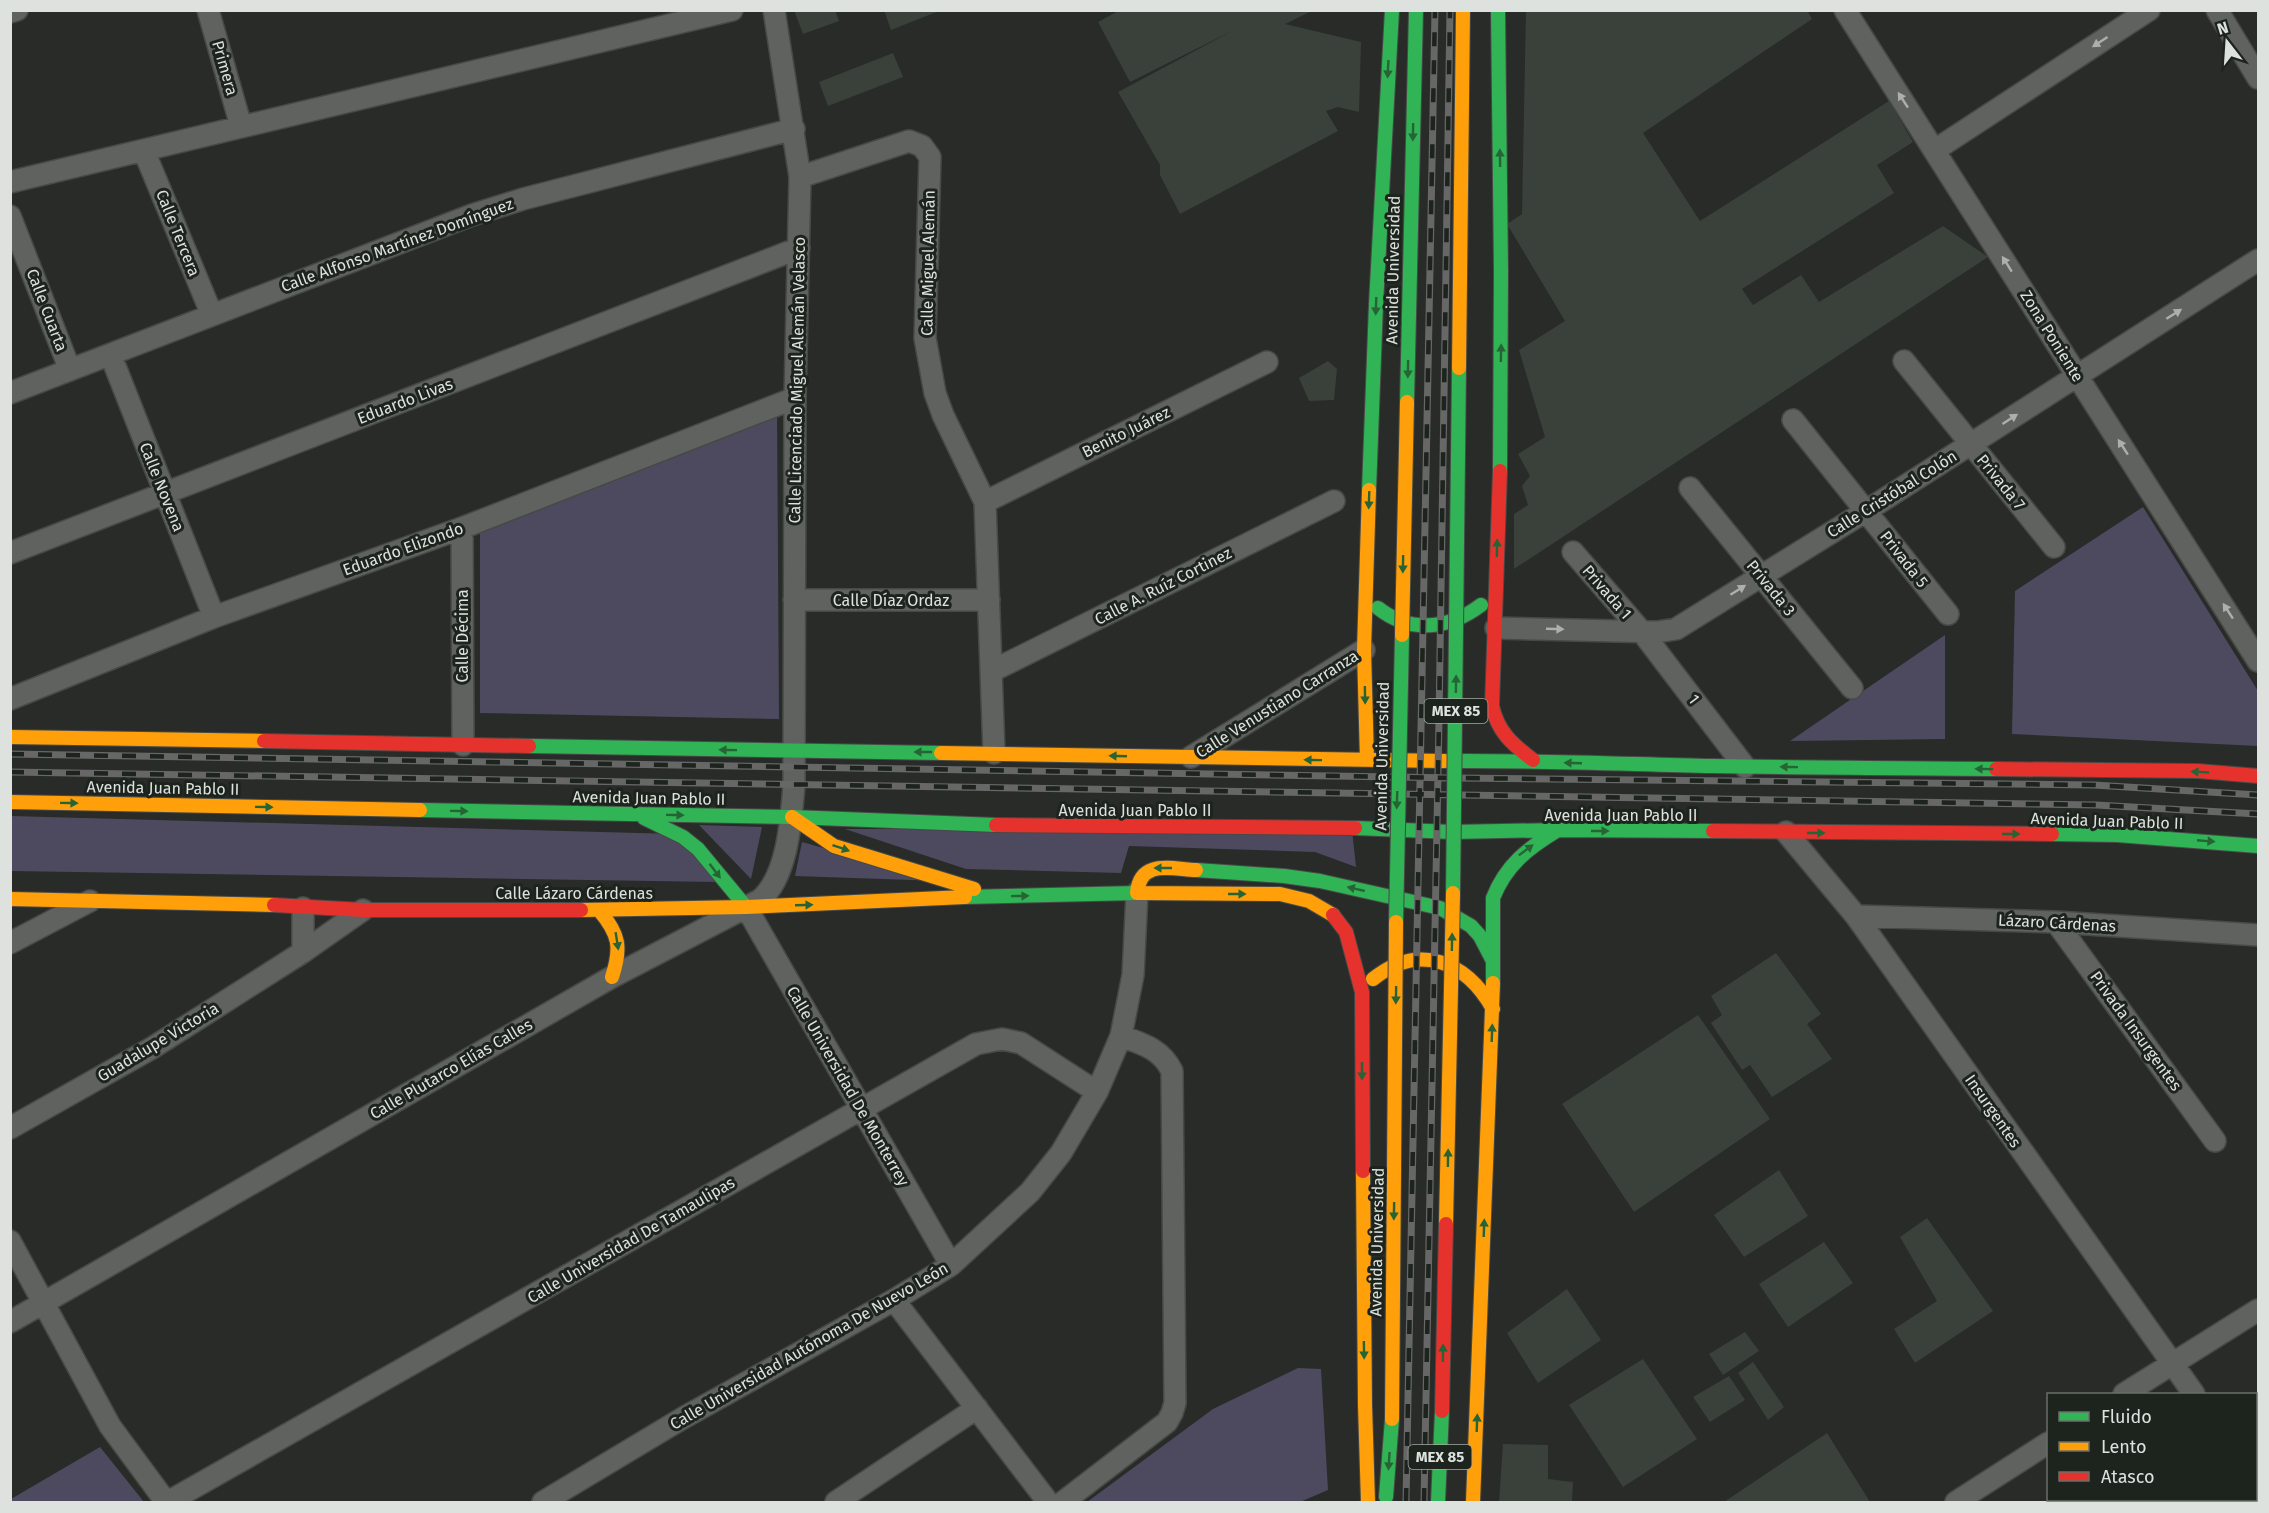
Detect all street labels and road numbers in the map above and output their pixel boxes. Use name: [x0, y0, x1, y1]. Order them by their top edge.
street label: Primera: [208, 38, 242, 98]
street label: Calle Tercera: [152, 187, 204, 279]
street label: Calle Miguel Alemán: [917, 190, 939, 336]
street label: Calle Alfonso Martínez Domínguez: [278, 194, 516, 296]
street label: Avenida Universidad: [1382, 195, 1404, 345]
street label: Calle Licenciado Miguel Alemán Velasco: [785, 237, 809, 523]
street label: Calle Cuarta: [23, 266, 71, 354]
street label: Zona Poniente: [2016, 287, 2088, 385]
street label: Eduardo Livas: [355, 374, 455, 428]
street label: Benito Juárez: [1079, 402, 1173, 462]
street label: Calle Novena: [136, 440, 188, 534]
street label: Calle Cristóbal Colón: [1824, 446, 1960, 542]
street label: Privada 7: [1973, 451, 2029, 513]
street label: Eduardo Elizondo: [340, 518, 466, 580]
street label: Privada 5: [1876, 527, 1932, 591]
street label: Calle A. Ruíz Cortinez: [1091, 543, 1235, 629]
street label: Privada 3: [1743, 556, 1799, 620]
street label: Privada 1: [1578, 561, 1636, 623]
street label: Calle Décima: [453, 589, 472, 683]
street label: Calle Díaz Ordaz: [833, 591, 949, 610]
street label: Calle Venustiano Carranza: [1192, 646, 1362, 762]
street label: Avenida Universidad: [1371, 681, 1393, 831]
street label: 1: [1684, 691, 1704, 707]
road number: MEX 85: [1424, 699, 1488, 723]
street label: Avenida Juan Pablo II: [86, 777, 240, 799]
street label: Avenida Juan Pablo II: [572, 787, 726, 809]
street label: Avenida Juan Pablo II: [1059, 801, 1211, 820]
street label: Avenida Juan Pablo II: [1545, 806, 1697, 825]
street label: Avenida Juan Pablo II: [2030, 809, 2184, 833]
street label: Calle Lázaro Cárdenas: [495, 884, 653, 903]
street label: Lázaro Cárdenas: [1998, 910, 2116, 936]
street label: Privada Insurgentes: [2086, 967, 2186, 1095]
street label: Calle Universidad De Monterrey: [783, 983, 913, 1189]
street label: Guadalupe Victoria: [94, 998, 222, 1086]
street label: Calle Plutarco Elías Calles: [366, 1015, 536, 1123]
street label: Insurgentes: [1961, 1071, 2025, 1151]
street label: Avenida Universidad: [1366, 1167, 1388, 1317]
street label: Calle Universidad De Tamaulipas: [524, 1173, 738, 1307]
street label: Calle Universidad Autónoma De Nuevo León: [667, 1258, 951, 1434]
road number: MEX 85: [1408, 1445, 1472, 1469]

